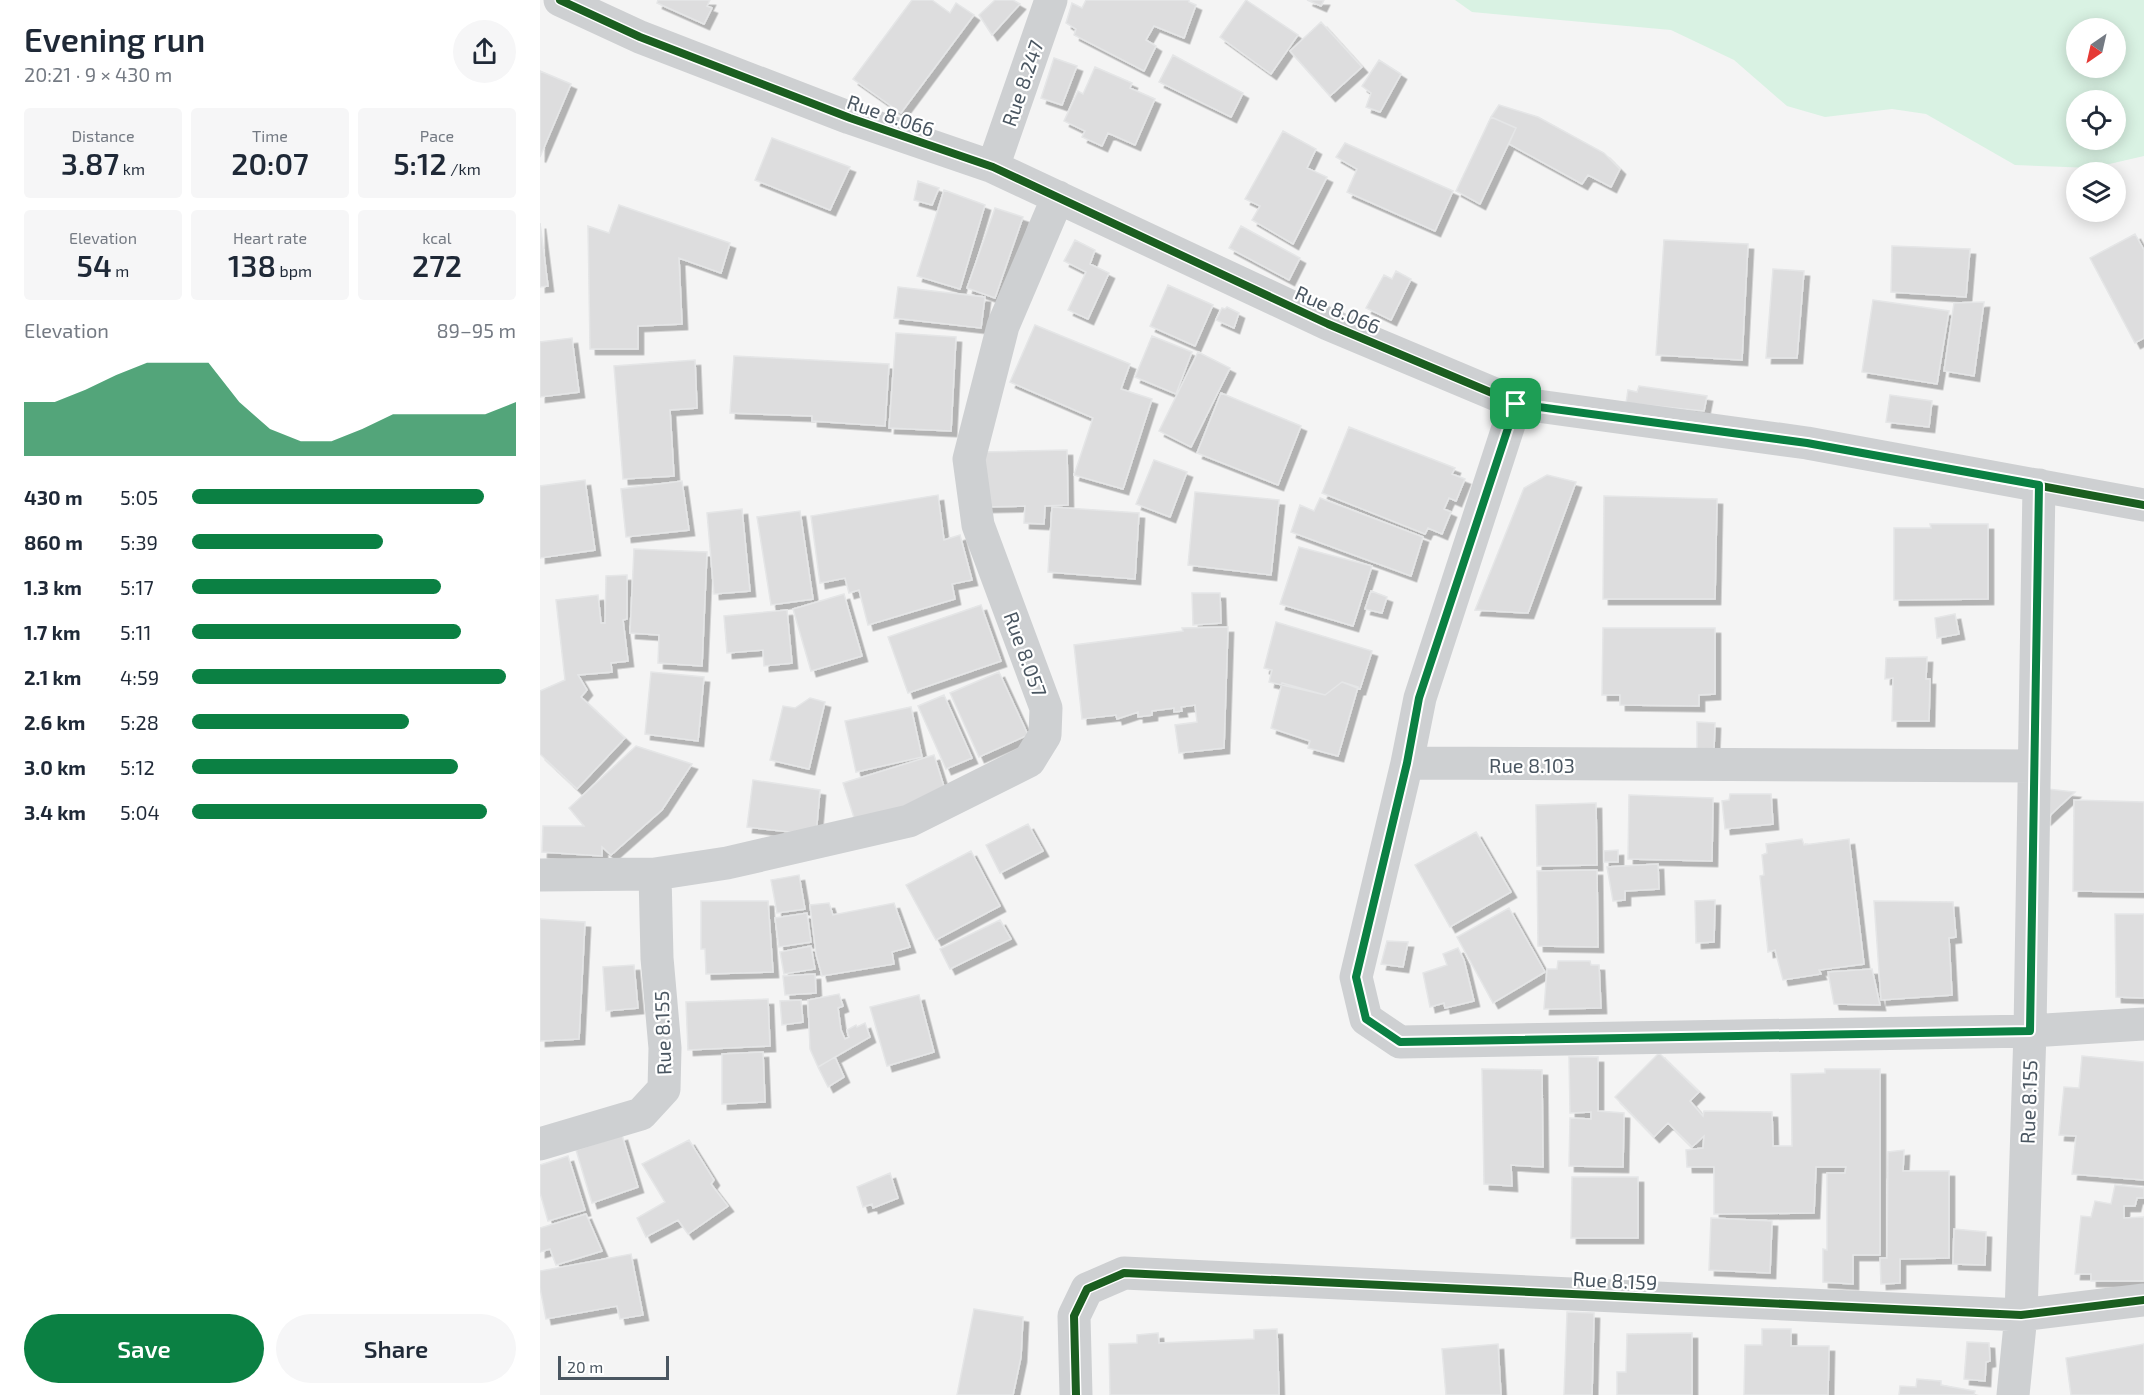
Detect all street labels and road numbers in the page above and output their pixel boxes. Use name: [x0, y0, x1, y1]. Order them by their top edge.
street label: Rue 8.247: [996, 37, 1048, 129]
street label: Rue 8.066: [844, 89, 938, 141]
street label: Rue 8.066: [1292, 280, 1384, 338]
street label: Rue 8.057: [1000, 608, 1052, 700]
street label: Rue 8.103: [1489, 753, 1575, 777]
street label: Rue 8.155: [649, 990, 675, 1076]
street label: Rue 8.155: [2015, 1059, 2041, 1145]
street label: Rue 8.159: [1572, 1266, 1658, 1294]

